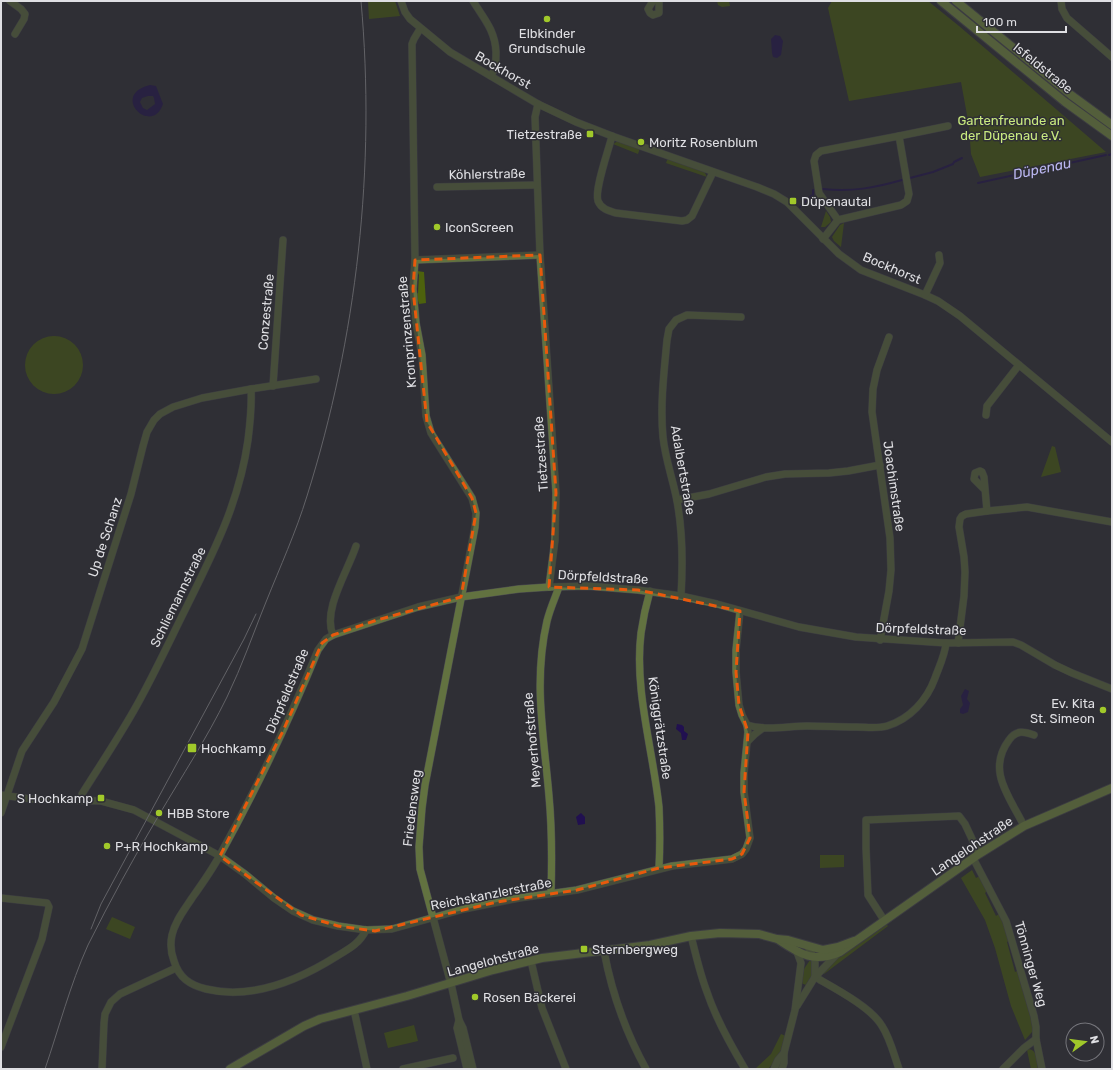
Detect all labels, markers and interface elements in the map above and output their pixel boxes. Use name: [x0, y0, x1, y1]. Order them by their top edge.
scale bar: [977, 8, 1066, 34]
marker: Elbkinder Grundschule: [542, 14, 552, 24]
text: 100 m: [983, 15, 1017, 29]
place label: Elbkinder Grundschule: [508, 26, 586, 56]
street label: Isfeldstraße: [1010, 40, 1076, 96]
street label: Bockhorst: [472, 48, 534, 92]
park label: Gartenfreunde an der Düpenau e.V.: [957, 113, 1065, 143]
place label: Tietzestraße: [507, 127, 582, 142]
marker: Tietzestraße: [585, 129, 595, 139]
place label: Moritz Rosenblum: [649, 135, 758, 150]
marker: Moritz Rosenblum: [636, 137, 646, 147]
water label: Düpenau: [1011, 154, 1073, 183]
street label: Köhlerstraße: [448, 166, 526, 182]
place label: Düpenautal: [801, 194, 871, 209]
marker: Düpenautal: [788, 196, 798, 206]
place label: IconScreen: [445, 220, 514, 235]
marker: IconScreen: [432, 222, 442, 232]
street label: Bockhorst: [861, 249, 923, 287]
street label: Conzestraße: [255, 273, 277, 351]
street label: Kronprinzenstraße: [395, 276, 419, 388]
street label: Tietzestraße: [531, 416, 551, 492]
street label: Adalbertstraße: [668, 424, 698, 516]
street label: Joachimstraße: [880, 440, 908, 532]
street label: Up de Schanz: [85, 495, 125, 579]
street label: Schliemannstraße: [147, 544, 209, 650]
street label: Dörpfeldstraße: [557, 567, 649, 587]
street label: Dörpfeldstraße: [875, 620, 967, 638]
street label: Dörpfeldstraße: [262, 646, 312, 736]
street label: Königgrätzstraße: [644, 676, 675, 781]
street label: Meyerhofstraße: [520, 692, 544, 788]
place label: Ev. Kita St. Simeon: [1030, 696, 1095, 726]
marker: Ev. Kita St. Simeon: [1098, 705, 1108, 715]
place label: Hochkamp: [201, 741, 266, 756]
marker: Hochkamp: [186, 742, 198, 754]
street label: Friedensweg: [400, 769, 425, 847]
place label: S Hochkamp: [17, 791, 93, 806]
marker: S Hochkamp: [96, 793, 106, 803]
place label: HBB Store: [167, 806, 230, 821]
marker: HBB Store: [154, 808, 164, 818]
street label: Langelohstraße: [929, 813, 1016, 879]
place label: P+R Hochkamp: [115, 839, 208, 854]
marker: P+R Hochkamp: [102, 841, 112, 851]
street label: Reichskanzlerstraße: [429, 875, 553, 913]
street label: Tönninger Weg: [1011, 919, 1050, 1009]
street label: Langelohstraße: [445, 941, 541, 980]
place label: Sternbergweg: [592, 942, 678, 958]
marker: Sternbergweg: [579, 944, 589, 954]
place label: Rosen Bäckerei: [483, 990, 576, 1005]
marker: Rosen Bäckerei: [470, 992, 480, 1002]
north arrow: [1065, 1022, 1105, 1062]
text: N: [1087, 1034, 1102, 1045]

